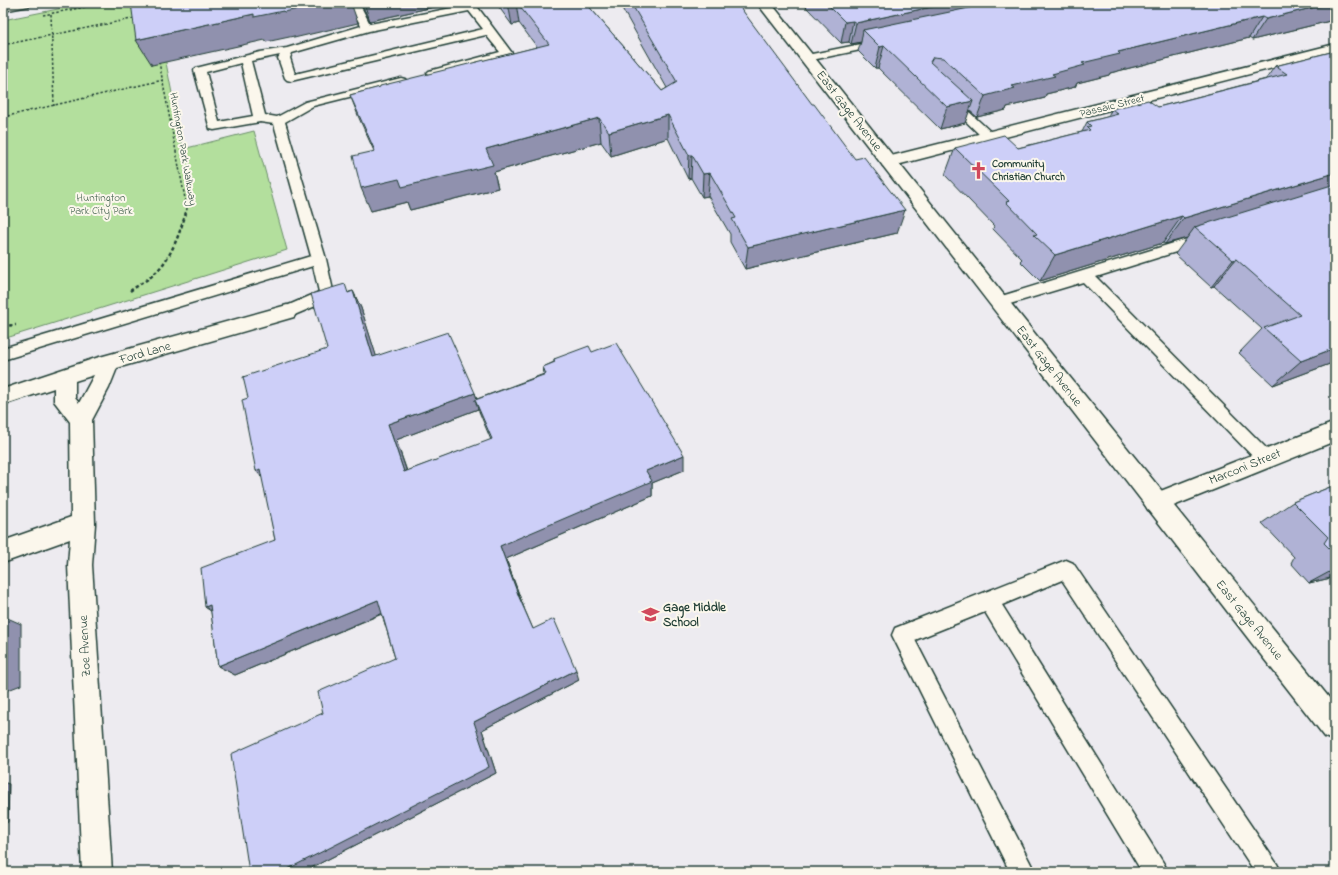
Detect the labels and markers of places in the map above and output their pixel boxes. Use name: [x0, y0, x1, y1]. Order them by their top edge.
place label: Community Christian Church: [992, 156, 1065, 185]
church icon: Community Christian Church: [969, 160, 989, 180]
place label: Gage Middle School: [663, 598, 727, 632]
school or university icon: Gage Middle School: [640, 604, 660, 624]

